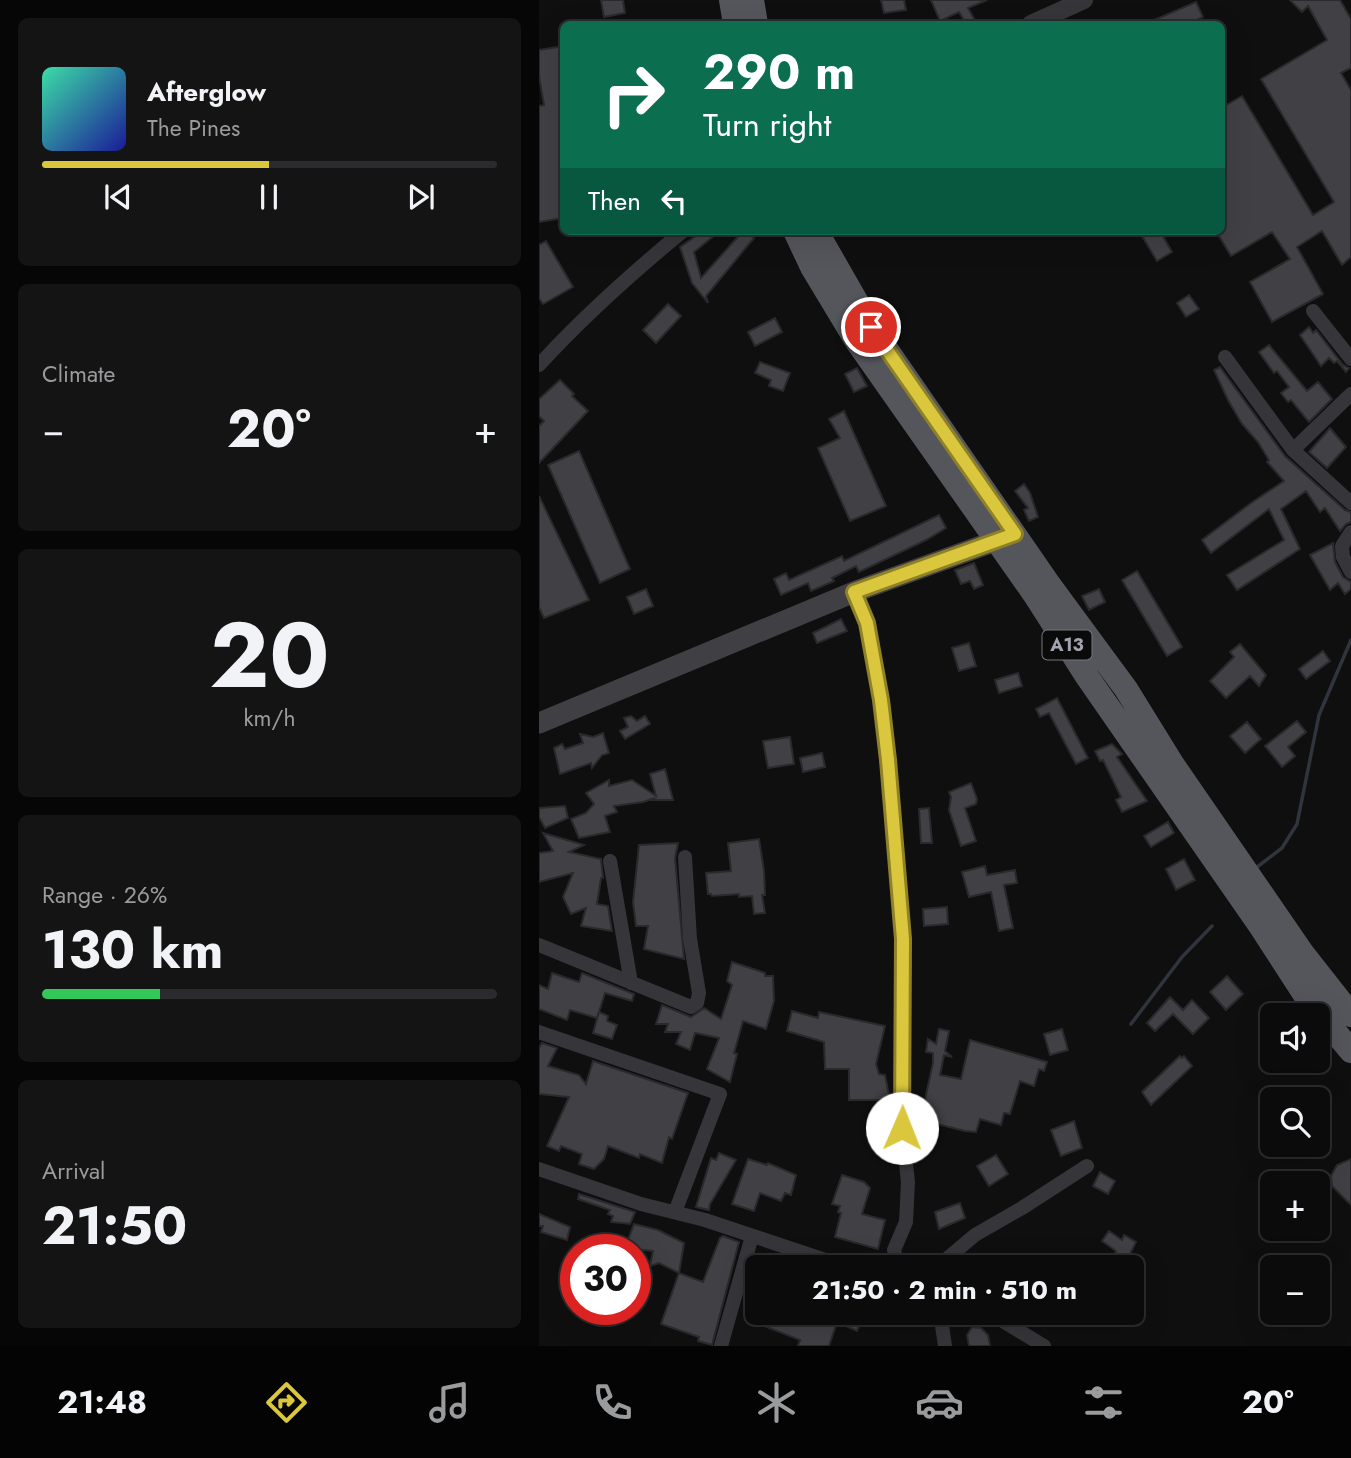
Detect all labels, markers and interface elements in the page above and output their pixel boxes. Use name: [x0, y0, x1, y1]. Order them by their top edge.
text: 290 m: [703, 37, 855, 107]
icon: right: [588, 49, 679, 140]
text: Afterglow: [147, 73, 266, 111]
text: Turn right: [703, 102, 832, 148]
text: The Pines: [147, 111, 240, 145]
icon: previous: [99, 178, 137, 216]
icon: pause: [250, 178, 288, 216]
icon: next: [402, 178, 440, 216]
text: Then: [588, 182, 641, 220]
icon: left: [655, 182, 693, 220]
pin: [841, 297, 901, 357]
icon: arrive: [852, 308, 890, 346]
text: Climate: [42, 357, 115, 391]
text: 20°: [227, 391, 311, 467]
text: −: [42, 402, 64, 457]
text: +: [474, 402, 497, 457]
text: 20: [210, 590, 329, 721]
road number: A13: [1043, 630, 1091, 660]
text: km/h: [244, 701, 295, 735]
text: Range · 26%: [42, 878, 167, 912]
text: 130 km: [42, 912, 223, 988]
map controls: [1260, 1003, 1330, 1325]
button: sound: [1260, 1003, 1330, 1073]
button: search: [1260, 1087, 1330, 1157]
position arrow: [865, 1091, 939, 1165]
text: Arrival: [42, 1154, 105, 1188]
button: +: [1260, 1171, 1330, 1241]
text: 21:50: [42, 1188, 187, 1264]
speed limit sign: 30: [560, 1234, 651, 1325]
button: −: [1260, 1255, 1330, 1325]
text: 21:50 · 2 min · 510 m: [812, 1271, 1077, 1309]
icon: directions: [262, 1378, 311, 1427]
icon: music: [425, 1378, 474, 1427]
icon: phone: [588, 1378, 637, 1427]
icon: climate: [752, 1378, 801, 1427]
icon: car: [915, 1378, 964, 1427]
icon: filters: [1079, 1378, 1128, 1427]
text: 21:48: [57, 1379, 147, 1425]
text: 20°: [1242, 1379, 1294, 1425]

